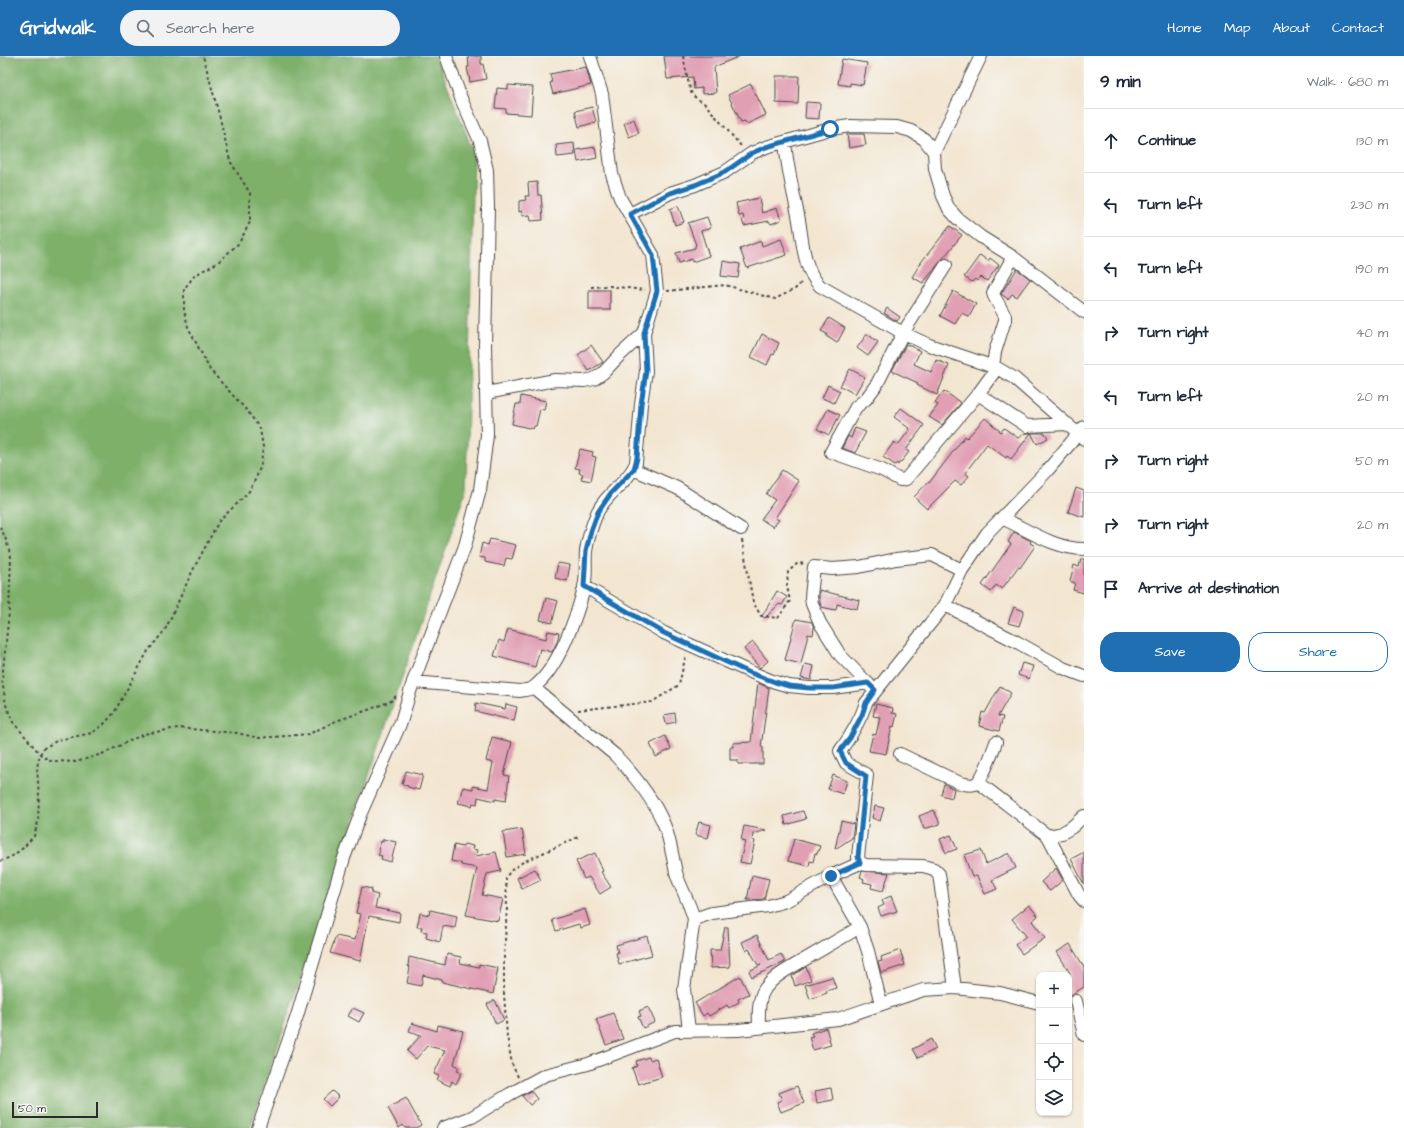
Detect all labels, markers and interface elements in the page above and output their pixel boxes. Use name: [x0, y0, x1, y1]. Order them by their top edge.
search box: [120, 10, 400, 46]
text: Gridwalk: [20, 15, 96, 42]
icon: search: [134, 17, 156, 39]
text: Search here: [166, 18, 254, 39]
text: Home: [1167, 18, 1202, 38]
text: Map: [1224, 18, 1250, 38]
text: About: [1272, 18, 1310, 38]
text: Contact: [1332, 18, 1384, 38]
text: 9 min: [1100, 70, 1141, 94]
text: Walk · 680 m: [1307, 73, 1388, 91]
route start: [821, 120, 839, 138]
icon: ahead: [1100, 130, 1122, 152]
text: Continue: [1138, 130, 1196, 151]
text: 130 m: [1356, 132, 1388, 150]
icon: left: [1100, 194, 1122, 216]
text: Turn left: [1138, 194, 1202, 215]
text: 230 m: [1350, 196, 1388, 214]
icon: left: [1100, 258, 1122, 280]
text: Turn left: [1138, 258, 1202, 279]
text: 190 m: [1355, 260, 1388, 278]
icon: right: [1100, 322, 1122, 344]
text: Turn right: [1138, 322, 1209, 343]
text: 40 m: [1356, 324, 1388, 342]
icon: left: [1100, 386, 1122, 408]
text: Turn left: [1138, 386, 1202, 407]
text: 20 m: [1357, 388, 1388, 406]
icon: right: [1100, 450, 1122, 472]
text: Turn right: [1138, 450, 1209, 471]
text: 50 m: [1355, 452, 1388, 470]
icon: right: [1100, 514, 1122, 536]
text: Turn right: [1138, 514, 1209, 535]
text: 20 m: [1357, 516, 1388, 534]
icon: arrive: [1100, 578, 1122, 600]
text: Arrive at destination: [1138, 578, 1279, 599]
button: Save: [1100, 632, 1240, 672]
button: Share: [1248, 632, 1388, 672]
route end: [822, 867, 840, 885]
map controls: [1036, 972, 1072, 1116]
button: +: [1036, 972, 1072, 1008]
button: −: [1036, 1008, 1072, 1044]
button: locate: [1036, 1044, 1072, 1080]
button: layers: [1036, 1080, 1072, 1116]
scale bar: [12, 1100, 98, 1119]
text: 50 m: [18, 1101, 46, 1116]

